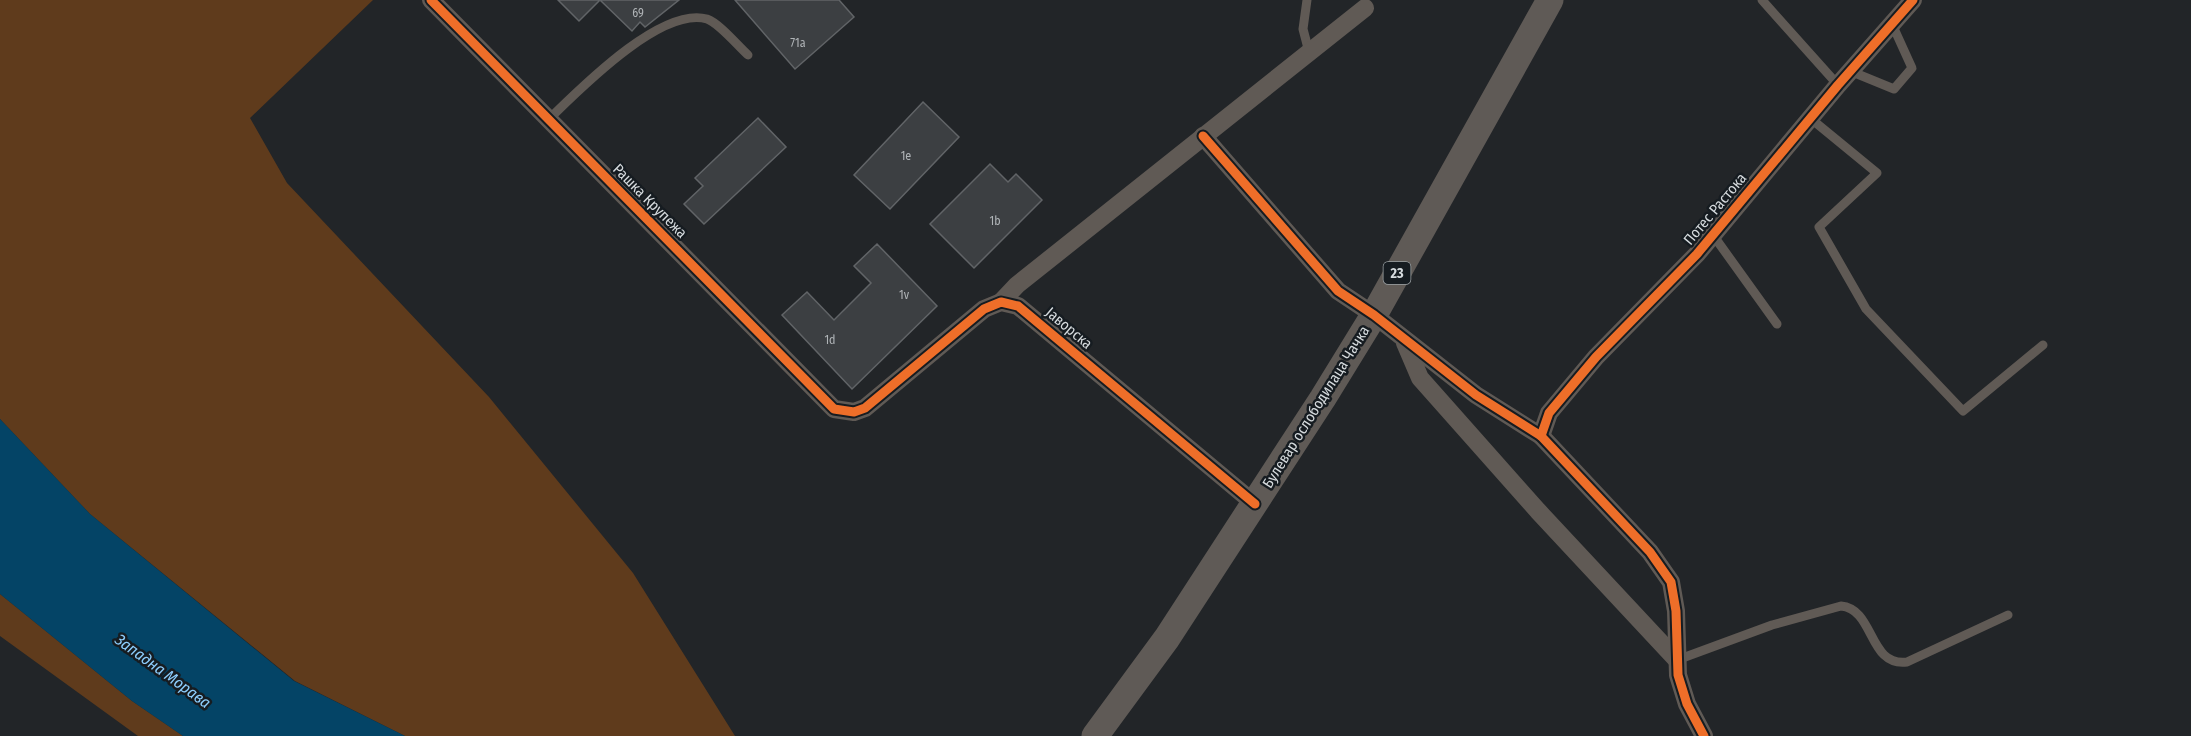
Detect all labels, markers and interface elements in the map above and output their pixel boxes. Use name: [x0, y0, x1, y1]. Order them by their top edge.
house number: 69: [632, 6, 644, 20]
house number: 71a: [790, 36, 806, 50]
house number: 1e: [901, 149, 911, 163]
street label: Рашка Крупежа: [609, 160, 691, 242]
street label: Потес Растока: [1680, 169, 1750, 249]
house number: 1b: [989, 214, 1001, 228]
road number: 23: [1384, 262, 1410, 284]
house number: 1v: [899, 288, 910, 302]
street label: Јаворска: [1042, 303, 1096, 353]
street label: Булевар ослободилаца Чачка: [1259, 323, 1373, 491]
house number: 1d: [824, 333, 836, 347]
water label: Западна Морава: [111, 629, 215, 712]

